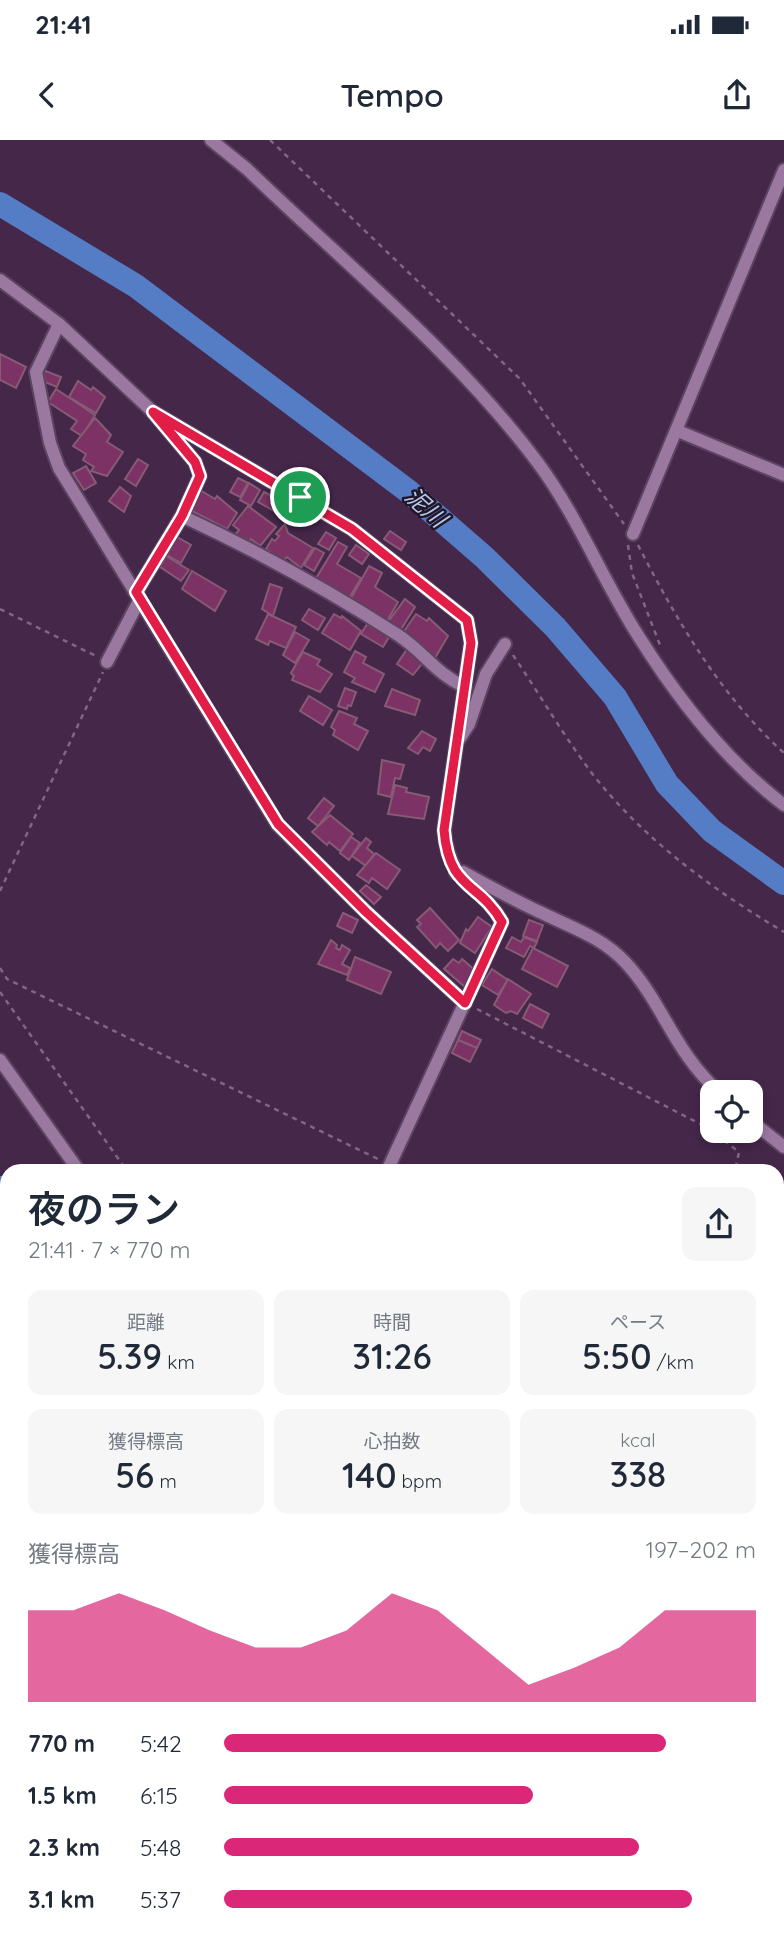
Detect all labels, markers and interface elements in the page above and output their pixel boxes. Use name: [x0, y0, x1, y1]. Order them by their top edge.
text: 21:41: [35, 8, 92, 41]
text: Tempo: [340, 75, 444, 115]
icon: back: [28, 76, 66, 114]
icon: share: [718, 76, 756, 114]
pin: [270, 467, 330, 527]
icon: arrive: [281, 478, 319, 516]
water label: 泥川: [399, 481, 455, 535]
map controls: [700, 1080, 763, 1143]
button: locate: [700, 1080, 763, 1143]
text: 夜のラン: [28, 1185, 180, 1233]
button: share: [682, 1187, 756, 1261]
text: 21:41 · 7 × 770 m: [28, 1235, 191, 1264]
text: 距離: [127, 1310, 165, 1334]
text: 時間: [373, 1310, 411, 1334]
text: ペース: [610, 1310, 666, 1334]
text: 5.39: [97, 1334, 162, 1378]
text: 31:26: [352, 1334, 432, 1378]
text: 5:50: [582, 1334, 651, 1378]
text: km: [162, 1350, 195, 1374]
text: /km: [651, 1350, 694, 1374]
text: kcal: [620, 1428, 656, 1452]
text: 獲得標高: [108, 1429, 184, 1453]
text: 心拍数: [363, 1429, 421, 1453]
text: 338: [610, 1452, 666, 1496]
text: 56: [115, 1453, 154, 1497]
text: 140: [342, 1453, 396, 1497]
text: m: [154, 1469, 177, 1493]
text: bpm: [396, 1469, 442, 1493]
text: 197–202 m: [645, 1535, 756, 1564]
text: 獲得標高: [28, 1539, 120, 1568]
text: 770 m: [28, 1729, 95, 1758]
text: 5:42: [140, 1729, 182, 1758]
text: 1.5 km: [28, 1781, 97, 1810]
text: 6:15: [140, 1781, 178, 1810]
text: 2.3 km: [28, 1833, 100, 1862]
text: 5:48: [140, 1833, 181, 1862]
text: 3.1 km: [28, 1885, 95, 1914]
text: 5:37: [140, 1885, 181, 1914]

